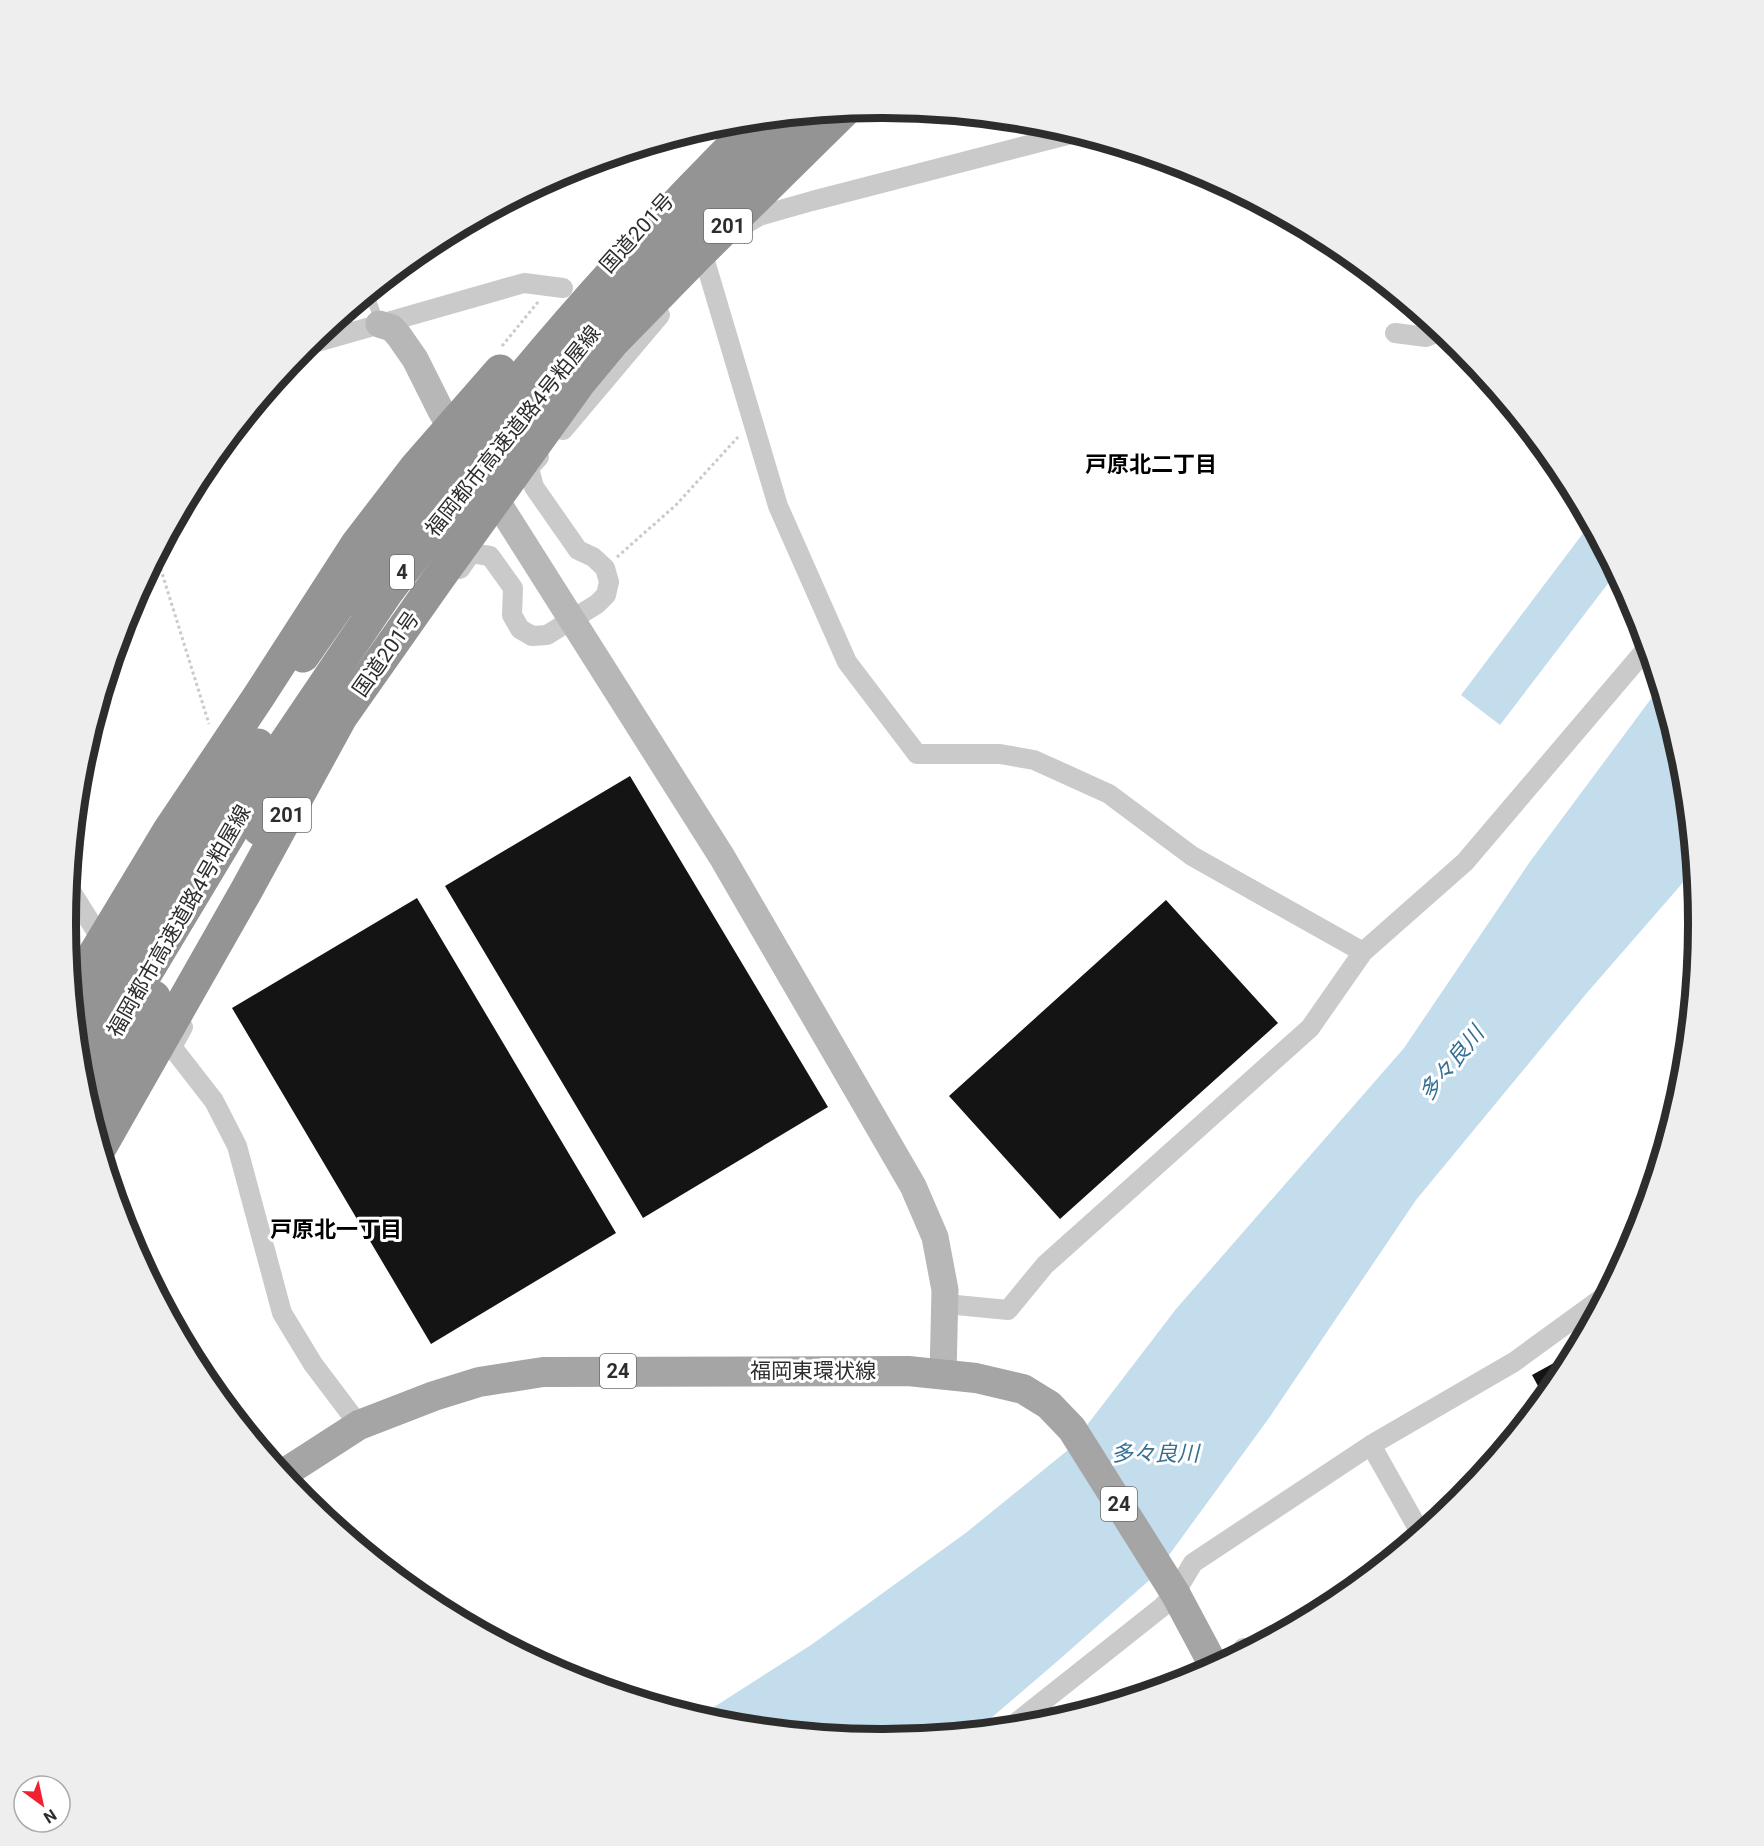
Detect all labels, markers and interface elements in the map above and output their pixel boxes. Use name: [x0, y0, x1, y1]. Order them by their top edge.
street label: 国道201号: [595, 188, 679, 278]
road number: 201: [704, 209, 752, 243]
street label: 福岡都市高速道路4号粕屋線: [421, 321, 605, 541]
district label: 戸原北二丁目: [1085, 452, 1217, 477]
road number: 4: [390, 555, 414, 589]
street label: 国道201号: [348, 607, 424, 701]
road number: 201: [263, 798, 311, 832]
street label: 福岡都市高速道路4号粕屋線: [103, 801, 255, 1041]
water label: 多々良川: [1414, 1020, 1490, 1105]
district label: 戸原北一丁目: [270, 1217, 402, 1242]
road number: 24: [600, 1354, 636, 1388]
street label: 福岡東環状線: [750, 1359, 876, 1383]
water label: 多々良川: [1111, 1441, 1201, 1466]
road number: 24: [1101, 1487, 1137, 1521]
north arrow: [12, 1774, 72, 1834]
text: N: [40, 1805, 60, 1827]

